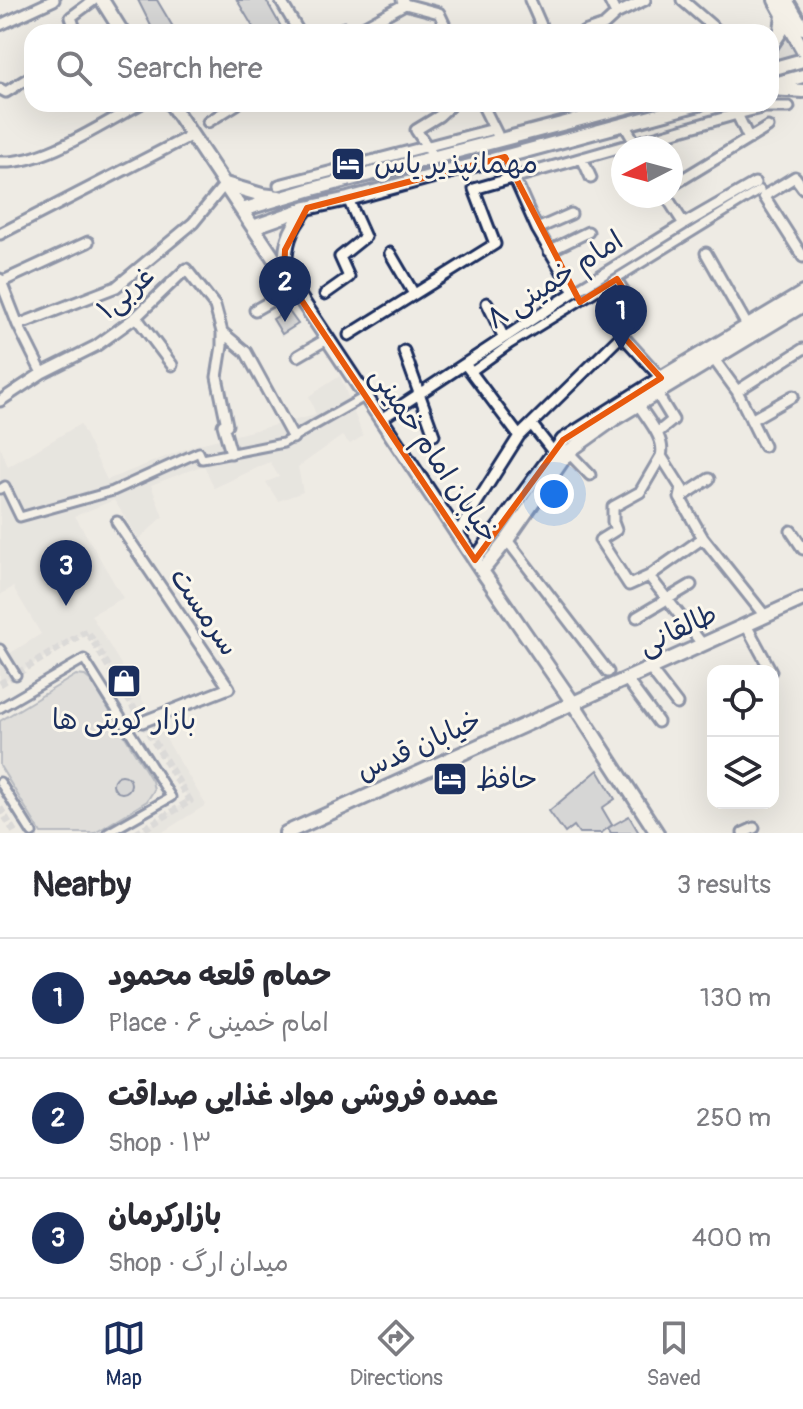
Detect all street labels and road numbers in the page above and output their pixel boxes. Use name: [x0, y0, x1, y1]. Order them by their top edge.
street label: امام خمینی ۸: [480, 223, 632, 340]
street label: غربی۱: [90, 258, 162, 328]
street label: خیابان امام خمینی: [359, 360, 506, 552]
street label: سرمست: [162, 561, 246, 663]
street label: طالقانی: [633, 597, 723, 663]
street label: خیابان قدس: [351, 703, 487, 789]

